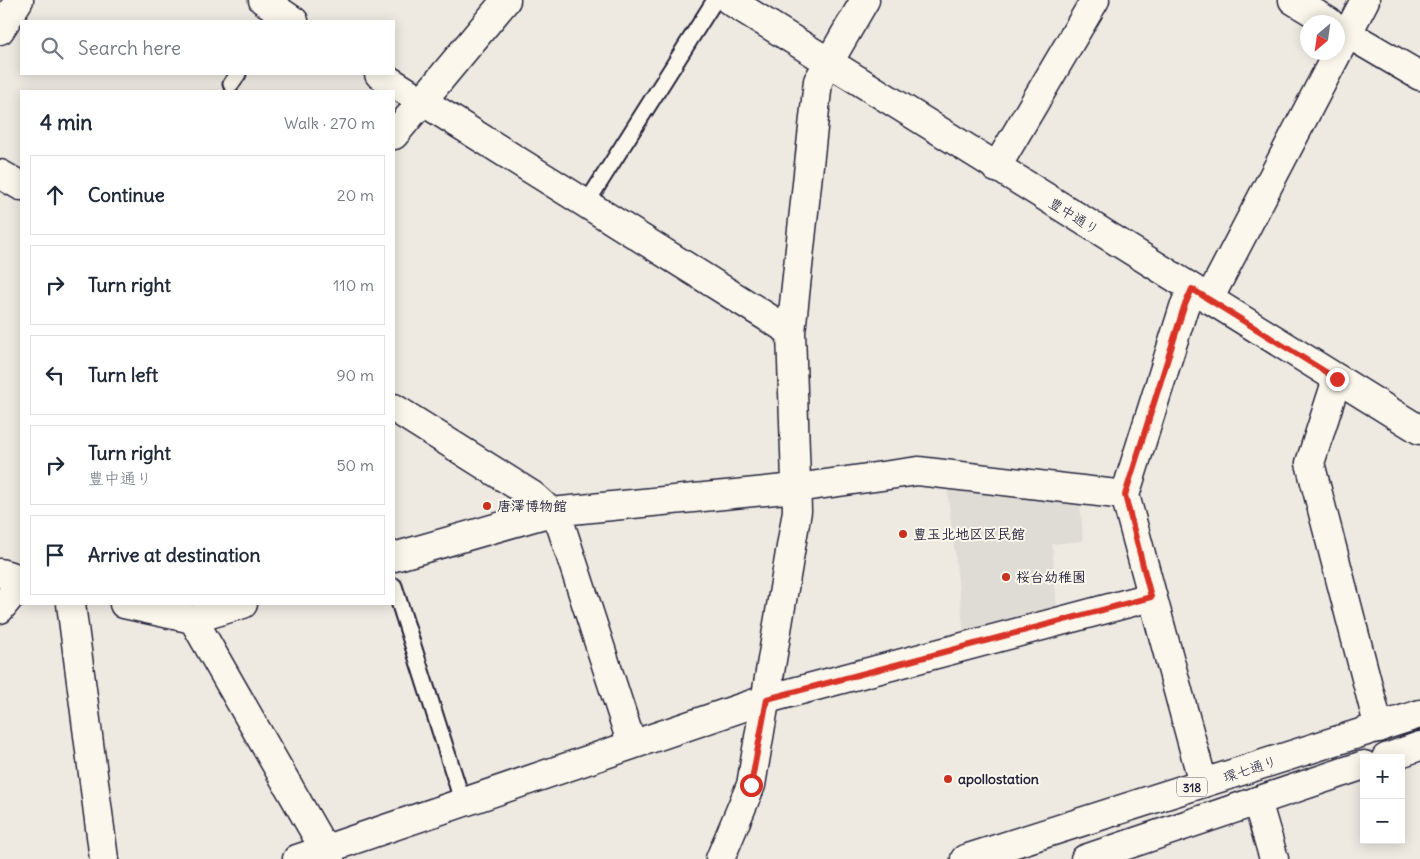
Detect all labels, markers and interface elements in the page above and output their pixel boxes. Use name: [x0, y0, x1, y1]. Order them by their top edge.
north arrow: [1300, 15, 1345, 60]
search box: [20, 20, 395, 75]
icon: search: [38, 34, 66, 62]
text: Search here: [78, 36, 181, 60]
text: 4 min: [40, 109, 92, 136]
text: Walk · 270 m: [284, 113, 375, 133]
icon: ahead: [41, 181, 69, 209]
text: Continue: [88, 183, 165, 207]
text: 20 m: [337, 185, 374, 205]
street label: 豊中通り: [1045, 194, 1103, 238]
icon: right: [41, 271, 69, 299]
text: Turn right: [88, 273, 171, 297]
text: 110 m: [333, 275, 374, 295]
icon: left: [41, 361, 69, 389]
text: Turn left: [88, 363, 158, 387]
text: 90 m: [336, 365, 374, 385]
route end: [1326, 368, 1349, 391]
text: Turn right: [88, 441, 171, 465]
icon: right: [41, 451, 69, 479]
text: 50 m: [336, 455, 374, 475]
text: 豊中通り: [88, 468, 152, 488]
place label: 唐澤博物館: [497, 497, 567, 515]
marker: 唐澤博物館: [481, 500, 493, 512]
place label: 豊玉北地区区民館: [913, 525, 1025, 543]
marker: 豊玉北地区区民館: [897, 528, 909, 540]
icon: arrive: [41, 541, 69, 569]
text: Arrive at destination: [88, 543, 261, 567]
place label: 桜台幼稚園: [1016, 568, 1086, 586]
marker: 桜台幼稚園: [1000, 571, 1012, 583]
street label: 環七通り: [1221, 752, 1279, 786]
map controls: [1360, 754, 1405, 844]
button: +: [1360, 754, 1405, 799]
place label: apollostation: [958, 770, 1039, 788]
marker: apollostation: [942, 773, 954, 785]
route start: [740, 774, 763, 797]
road number: 318: [1177, 778, 1207, 796]
button: −: [1360, 799, 1405, 844]

